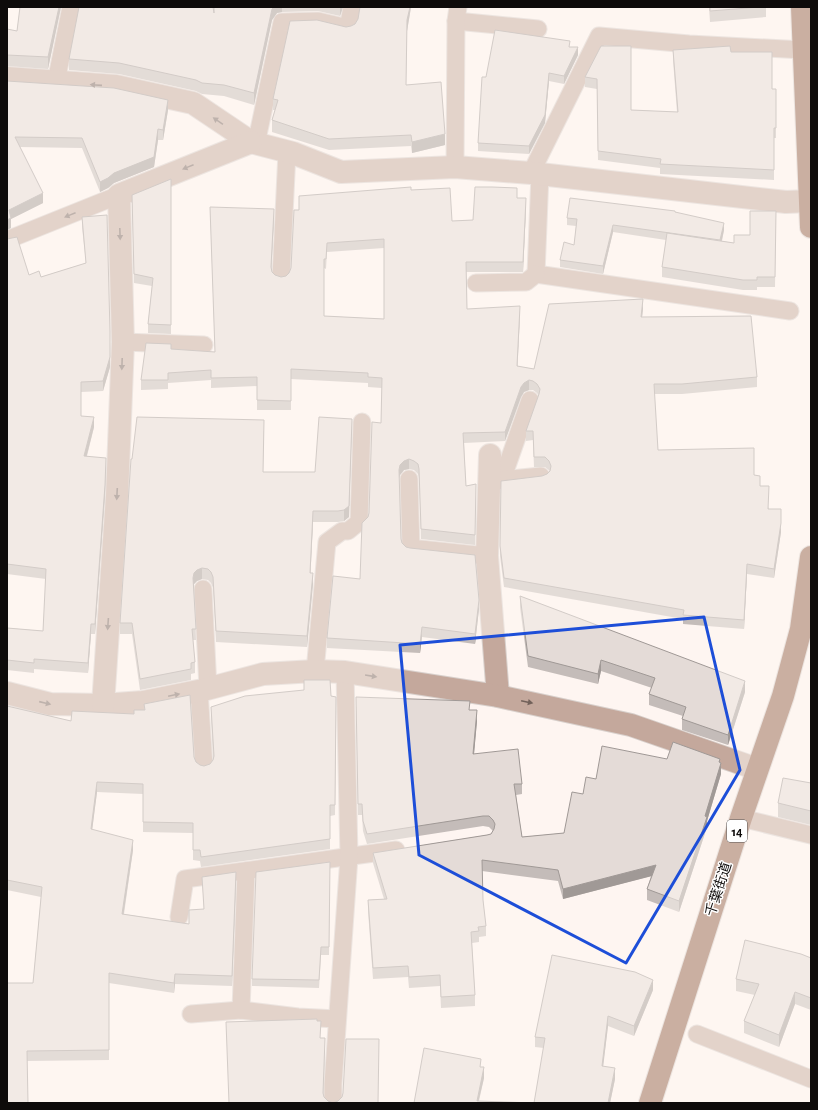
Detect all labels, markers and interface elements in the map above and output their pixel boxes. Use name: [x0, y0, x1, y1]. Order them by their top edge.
one-way arrow: [90, 81, 102, 88]
one-way arrow: [212, 117, 224, 124]
one-way arrow: [182, 165, 194, 171]
one-way arrow: [63, 212, 75, 218]
one-way arrow: [117, 228, 123, 241]
one-way arrow: [119, 358, 125, 371]
one-way arrow: [114, 488, 121, 500]
one-way arrow: [105, 618, 112, 630]
one-way arrow: [365, 673, 377, 679]
one-way arrow: [168, 692, 180, 698]
one-way arrow: [39, 700, 51, 706]
one-way arrow: [520, 700, 533, 706]
road number: 14: [727, 820, 747, 842]
street label: 千葉街道: [703, 860, 734, 918]

